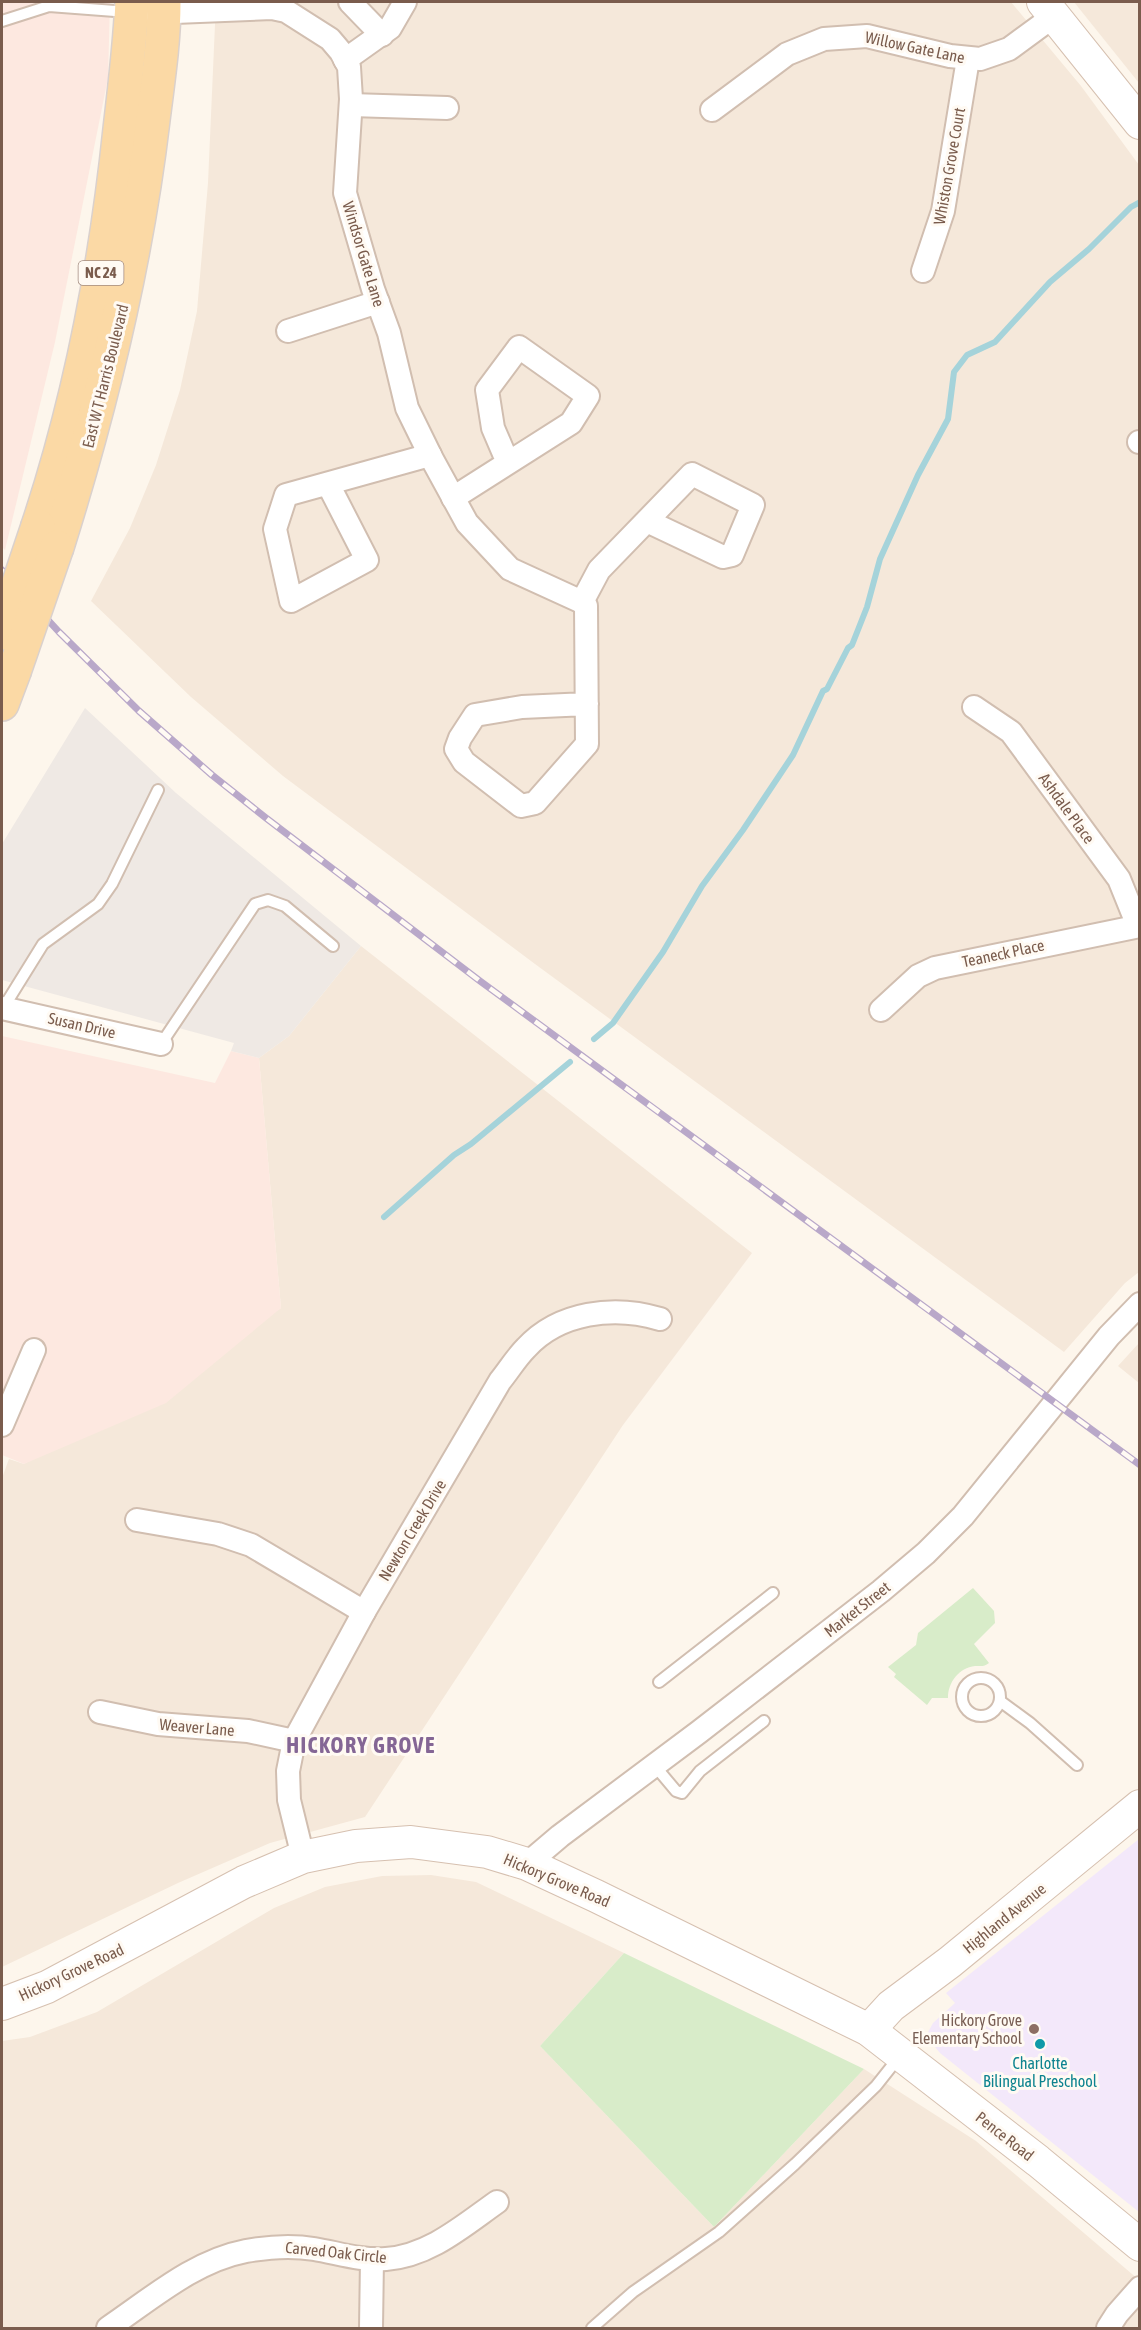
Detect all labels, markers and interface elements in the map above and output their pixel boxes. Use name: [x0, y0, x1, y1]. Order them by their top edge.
street label: Willow Gate Lane: [864, 28, 966, 66]
street label: Whiston Grove Court: [930, 106, 968, 226]
street label: Windsor Gate Lane: [339, 199, 389, 309]
road number: NC 24: [78, 261, 124, 285]
street label: East W T Harris Boulevard: [78, 302, 132, 450]
street label: Ashdale Place: [1035, 769, 1099, 847]
street label: Teaneck Place: [960, 936, 1046, 970]
street label: Susan Drive: [47, 1009, 117, 1041]
street label: Newton Creek Drive: [375, 1476, 449, 1584]
street label: Market Street: [820, 1577, 894, 1640]
street label: Weaver Lane: [159, 1715, 235, 1739]
district label: HICKORY GROVE: [286, 1732, 436, 1758]
street label: Hickory Grove Road: [501, 1850, 613, 1911]
street label: Highland Avenue: [959, 1879, 1050, 1958]
street label: Hickory Grove Road: [16, 1940, 127, 2005]
place label: Hickory Grove Elementary School: [912, 2011, 1023, 2048]
marker: Hickory Grove Elementary School: [1027, 2022, 1041, 2036]
marker: Charlotte Bilingual Preschool: [1033, 2037, 1047, 2051]
place label: Charlotte Bilingual Preschool: [983, 2054, 1098, 2091]
street label: Pence Road: [972, 2108, 1038, 2164]
street label: Carved Oak Circle: [285, 2238, 387, 2266]

